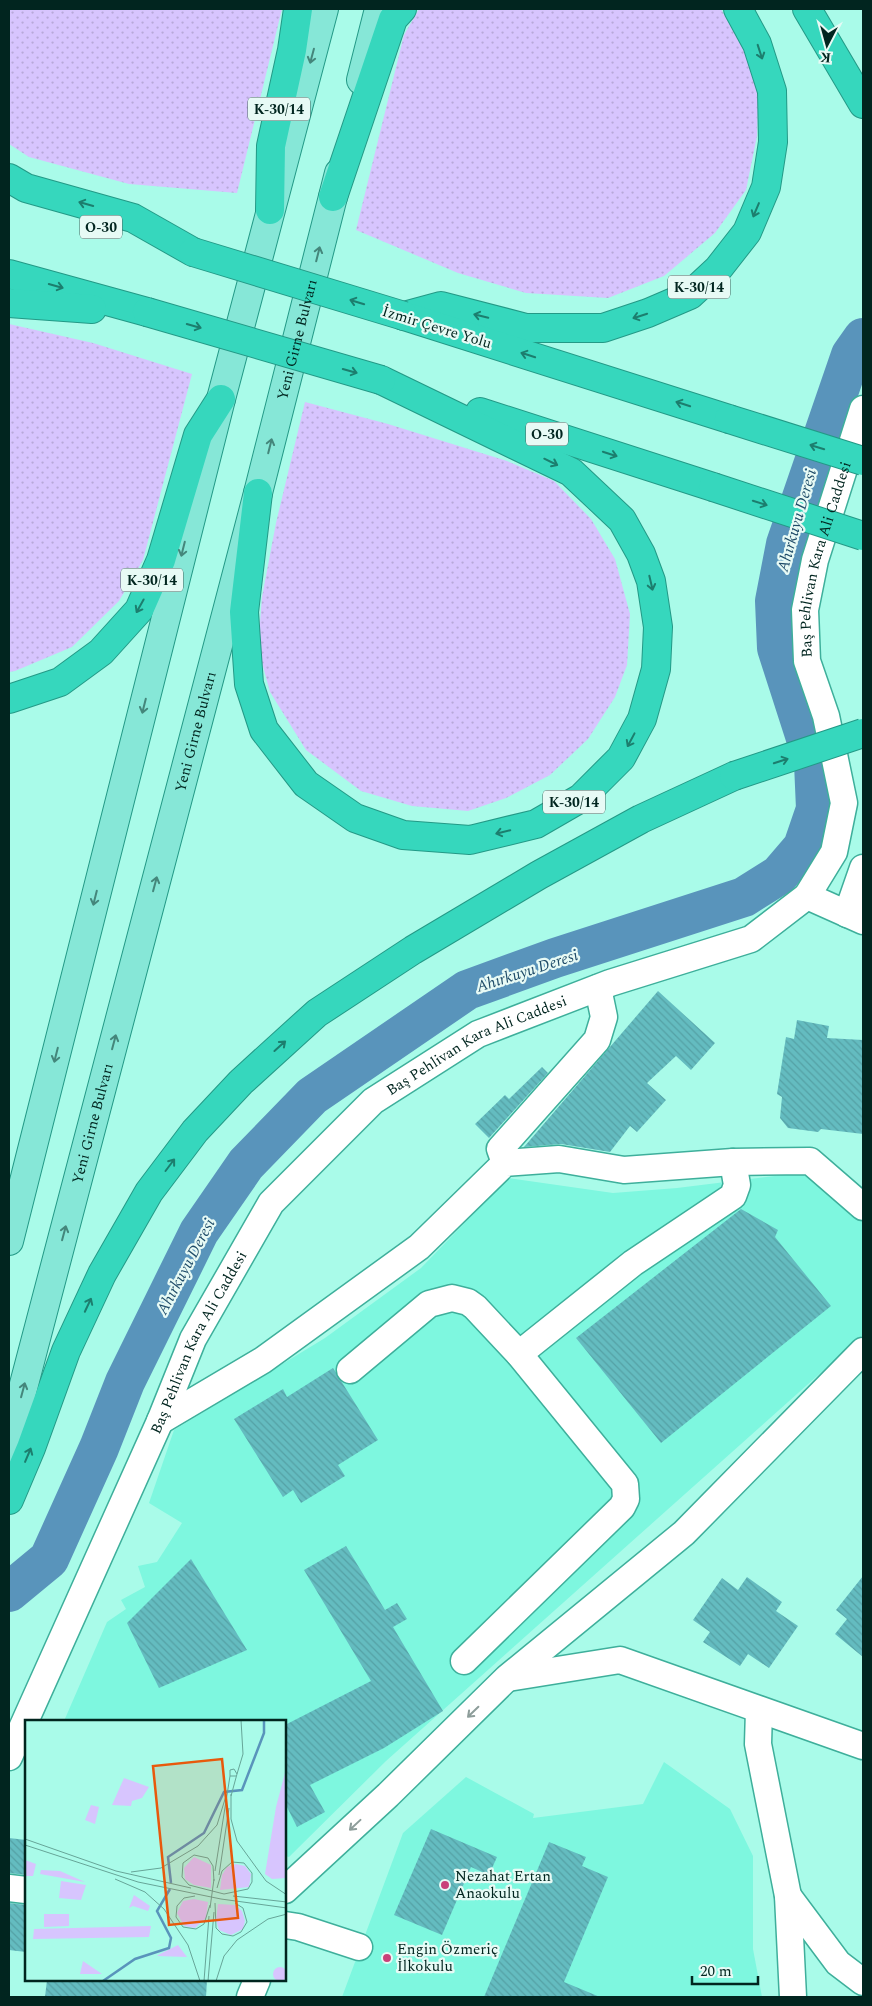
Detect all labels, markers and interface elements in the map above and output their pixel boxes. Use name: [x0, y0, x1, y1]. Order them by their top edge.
north arrow: [802, 20, 852, 70]
one-way arrow: [756, 44, 765, 60]
text: K: [819, 46, 832, 68]
one-way arrow: [306, 47, 316, 63]
road number: K-30/14: [248, 98, 310, 120]
one-way arrow: [78, 199, 94, 209]
one-way arrow: [750, 202, 760, 217]
road number: O-30: [80, 216, 122, 238]
one-way arrow: [314, 247, 324, 263]
road number: K-30/14: [668, 276, 730, 298]
street label: Yeni Girne Bulvarı: [271, 277, 324, 403]
one-way arrow: [47, 282, 63, 292]
one-way arrow: [350, 296, 366, 306]
street label: İzmir Çevre Yolu: [379, 300, 494, 355]
one-way arrow: [474, 311, 490, 320]
one-way arrow: [633, 312, 649, 321]
one-way arrow: [185, 322, 201, 331]
one-way arrow: [521, 350, 536, 359]
one-way arrow: [341, 367, 357, 376]
one-way arrow: [675, 399, 691, 409]
road number: O-30: [526, 422, 568, 446]
one-way arrow: [266, 438, 275, 454]
one-way arrow: [809, 441, 825, 451]
one-way arrow: [602, 450, 618, 460]
one-way arrow: [543, 458, 558, 467]
street label: Baş Pehlivan Kara Ali Caddesi: [794, 459, 858, 658]
water label: Ahırkuyu Deresi: [771, 466, 823, 575]
one-way arrow: [751, 498, 767, 508]
one-way arrow: [178, 540, 188, 556]
road number: K-30/14: [121, 568, 183, 592]
one-way arrow: [647, 575, 656, 591]
one-way arrow: [135, 599, 145, 614]
street label: Yeni Girne Bulvarı: [169, 669, 223, 795]
one-way arrow: [139, 698, 148, 714]
one-way arrow: [625, 733, 635, 747]
one-way arrow: [772, 755, 788, 765]
road number: K-30/14: [543, 790, 605, 814]
one-way arrow: [495, 828, 511, 837]
one-way arrow: [151, 877, 161, 893]
one-way arrow: [90, 889, 100, 905]
water label: Ahırkuyu Deresi: [472, 943, 582, 999]
street label: Baş Pehlivan Kara Ali Caddesi: [382, 990, 570, 1102]
one-way arrow: [110, 1034, 119, 1050]
one-way arrow: [274, 1040, 287, 1052]
one-way arrow: [51, 1047, 60, 1063]
street label: Yeni Girne Bulvarı: [66, 1061, 120, 1186]
one-way arrow: [165, 1158, 175, 1172]
water label: Ahırkuyu Deresi: [150, 1214, 221, 1320]
one-way arrow: [60, 1225, 69, 1241]
street label: Baş Pehlivan Kara Ali Caddesi: [145, 1247, 253, 1438]
one-way arrow: [84, 1298, 93, 1313]
one-way arrow: [19, 1382, 28, 1398]
one-way arrow: [23, 1448, 33, 1463]
one-way arrow: [466, 1706, 479, 1718]
inset map: [25, 1720, 286, 1981]
one-way arrow: [349, 1819, 362, 1831]
place label: Nezahat Ertan Anaokulu: [455, 1865, 551, 1905]
marker: Nezahat Ertan Anaokulu: [439, 1879, 451, 1891]
place label: Engin Özmeriç İlkokulu: [397, 1938, 498, 1978]
marker: Engin Özmeriç İlkokulu: [381, 1952, 393, 1964]
scale bar: [692, 1954, 758, 1986]
text: 20 m: [700, 1960, 732, 1983]

